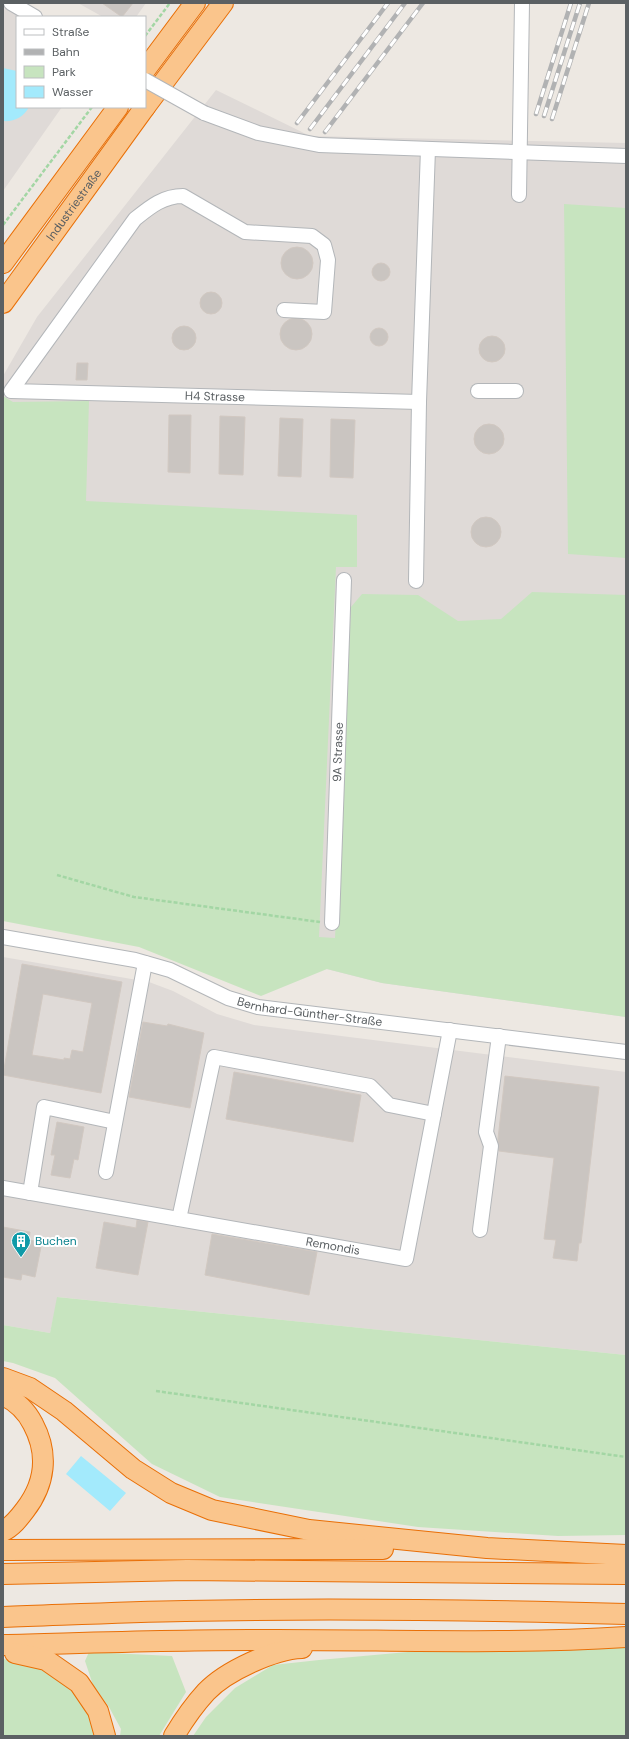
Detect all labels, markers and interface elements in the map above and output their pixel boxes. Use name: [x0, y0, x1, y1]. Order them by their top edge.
legend: [16, 16, 146, 108]
text: Straße: [52, 24, 89, 40]
text: Bahn: [52, 44, 80, 60]
text: Park: [52, 64, 76, 80]
text: Wasser: [52, 84, 93, 100]
street label: Industriestraße: [43, 166, 105, 244]
street label: H4 Strasse: [185, 388, 245, 405]
street label: 9A Strasse: [329, 722, 347, 782]
street label: Bernhard-Günther-Straße: [235, 993, 383, 1030]
building icon: Buchen: [10, 1230, 32, 1258]
place label: Buchen: [35, 1233, 77, 1249]
street label: Remondis: [305, 1233, 361, 1259]

